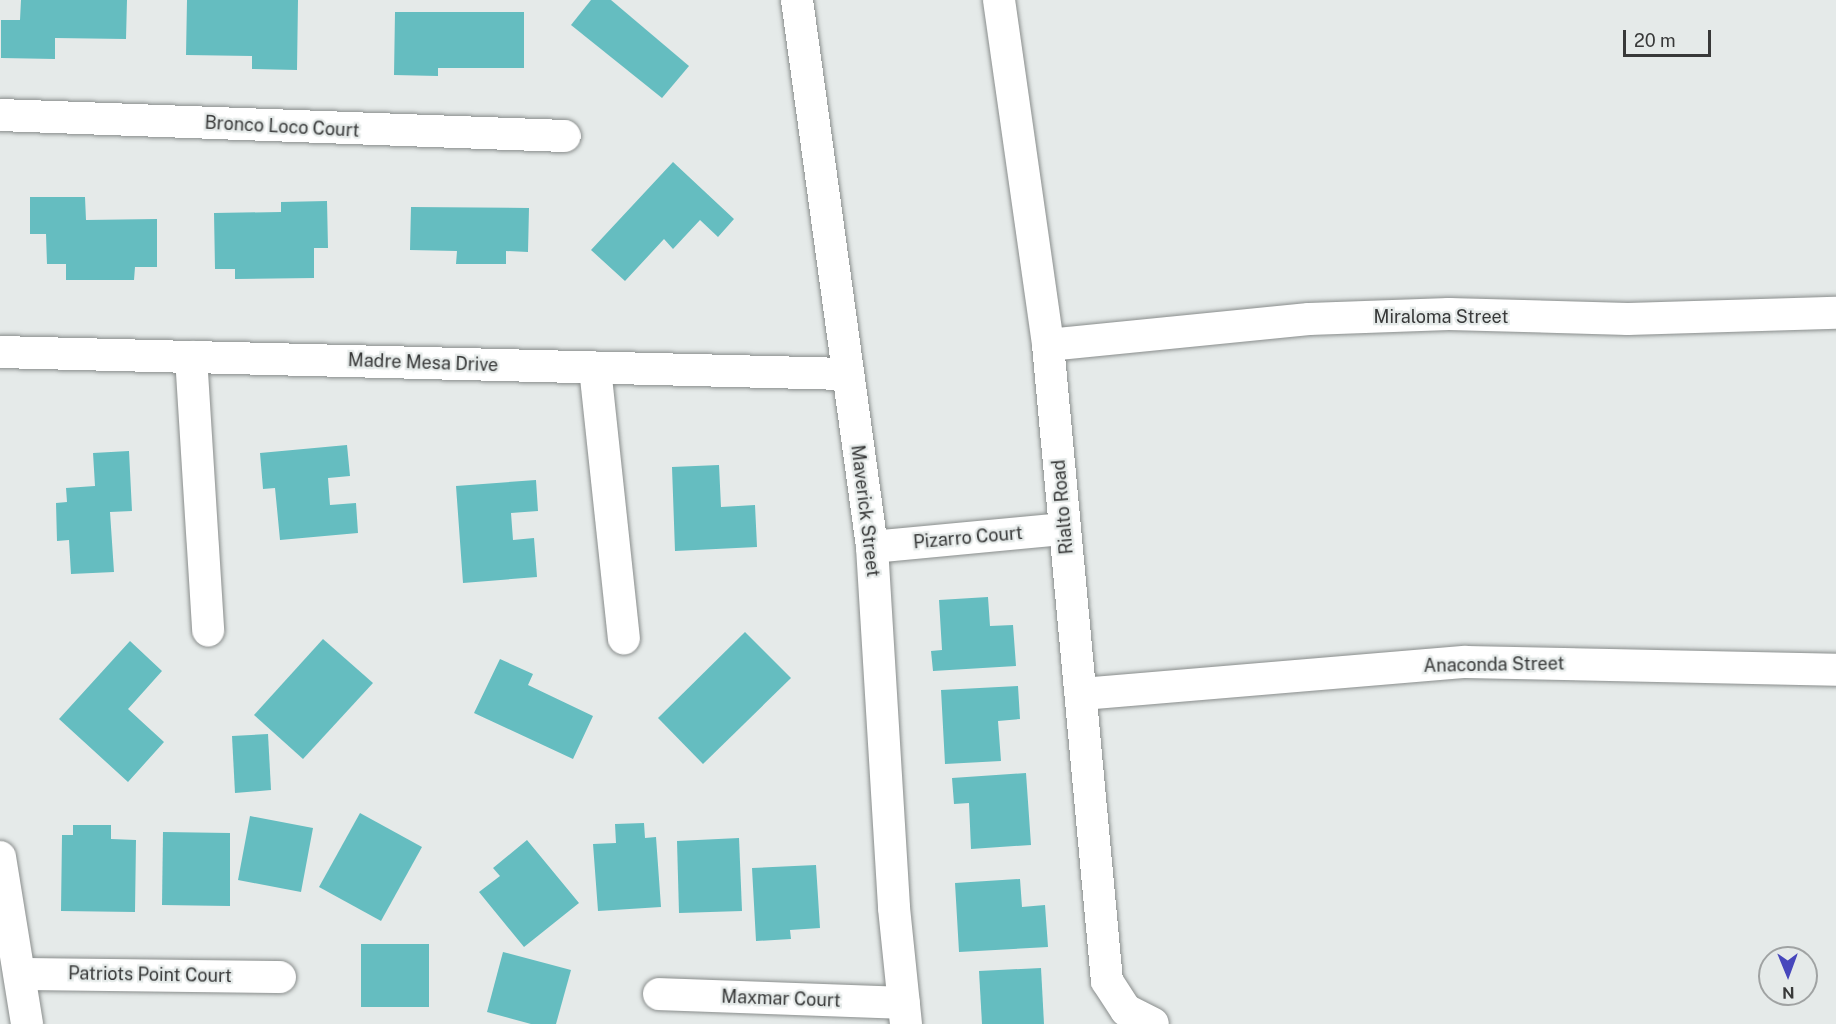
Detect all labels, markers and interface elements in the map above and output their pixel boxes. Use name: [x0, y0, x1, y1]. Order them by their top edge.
scale bar: [1626, 18, 1714, 56]
text: 20 m: [1634, 30, 1676, 51]
street label: Bronco Loco Court: [204, 112, 360, 142]
street label: Miraloma Street: [1374, 306, 1508, 328]
street label: Madre Mesa Drive: [347, 350, 499, 376]
street label: Maverick Street: [846, 444, 884, 578]
street label: Rialto Road: [1048, 459, 1078, 555]
street label: Pizarro Court: [912, 522, 1024, 554]
street label: Anaconda Street: [1423, 653, 1565, 677]
north arrow: [1758, 946, 1818, 1006]
street label: Patriots Point Court: [68, 963, 232, 987]
text: N: [1782, 983, 1795, 1002]
street label: Maxmar Court: [721, 986, 841, 1012]

